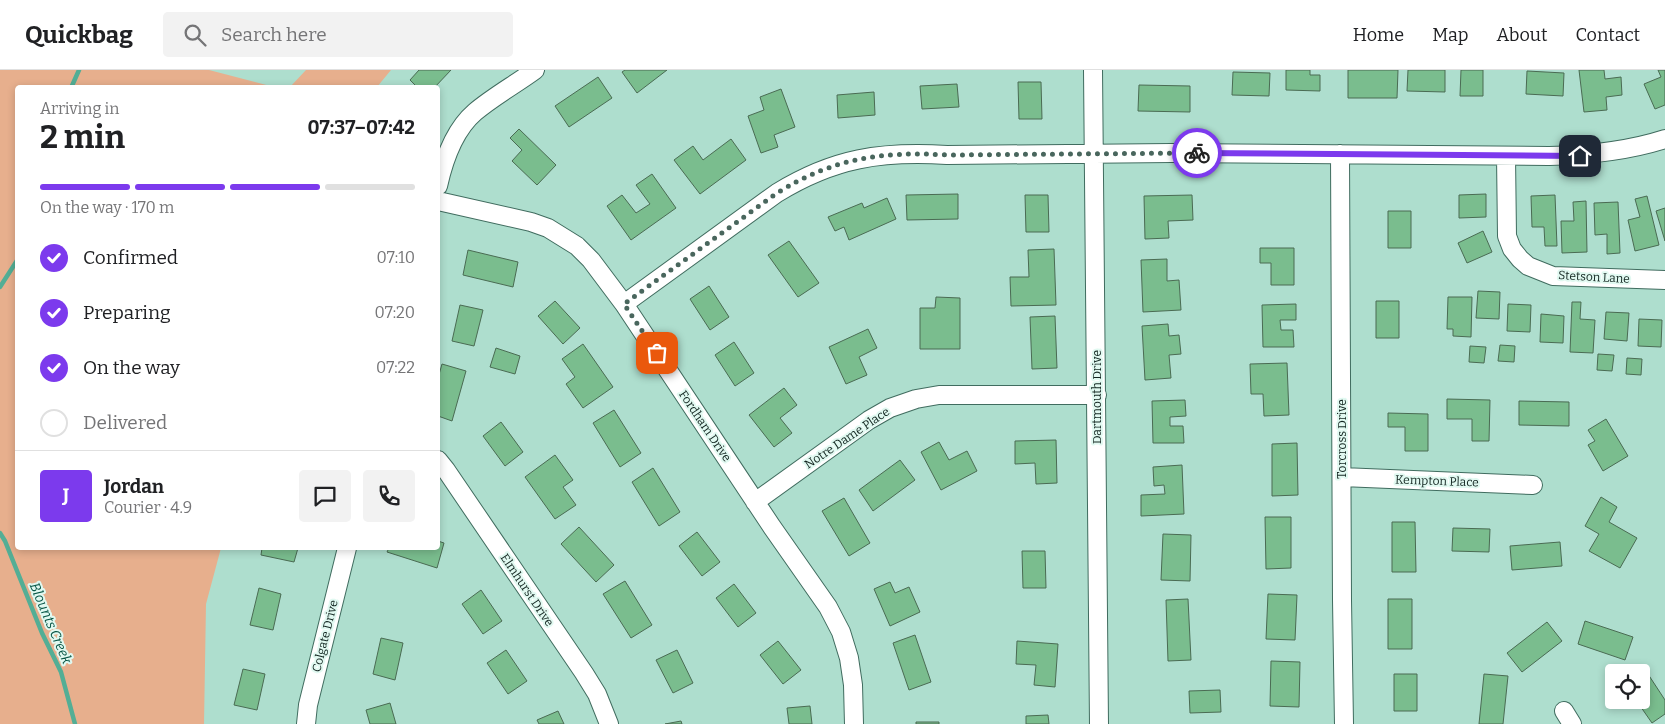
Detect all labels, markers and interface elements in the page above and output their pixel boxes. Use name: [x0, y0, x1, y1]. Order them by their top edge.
search box: [163, 12, 513, 57]
text: Quickbag: [25, 21, 133, 49]
icon: search: [181, 21, 209, 49]
text: Search here: [221, 23, 327, 46]
text: Home: [1353, 24, 1404, 46]
text: Map: [1432, 24, 1468, 46]
text: About: [1496, 24, 1547, 46]
text: Contact: [1575, 24, 1640, 46]
text: Arriving in: [40, 99, 119, 118]
text: 07:37–07:42: [307, 116, 415, 139]
text: 2 min: [40, 118, 125, 156]
courier: [1172, 128, 1222, 178]
pin: [1559, 135, 1601, 177]
icon: bike: [1183, 139, 1211, 167]
icon: home: [1566, 142, 1594, 170]
text: On the way · 170 m: [40, 198, 174, 217]
icon: check: [40, 244, 68, 272]
text: Confirmed: [83, 246, 178, 269]
text: 07:10: [377, 248, 415, 267]
street label: Stetson Lane: [1558, 268, 1630, 286]
icon: check: [40, 299, 68, 327]
text: Preparing: [83, 301, 171, 324]
text: 07:20: [374, 303, 415, 322]
pin: [636, 332, 678, 374]
icon: bag: [643, 339, 671, 367]
street label: Dartmouth Drive: [1090, 350, 1104, 444]
icon: check: [40, 354, 68, 382]
text: On the way: [83, 356, 180, 379]
text: 07:22: [376, 358, 415, 377]
street label: Fordham Drive: [676, 388, 734, 464]
street label: Torcross Drive: [1335, 399, 1349, 479]
street label: Notre Dame Place: [802, 404, 892, 472]
text: Delivered: [83, 411, 167, 434]
button: chat: [299, 470, 351, 522]
button: phone: [363, 470, 415, 522]
street label: Kempton Place: [1395, 473, 1479, 489]
text: Jordan: [104, 475, 164, 498]
text: J: [63, 484, 69, 507]
text: Courier · 4.9: [104, 498, 192, 517]
street label: Elmhurst Drive: [498, 551, 556, 629]
water label: Blounts Creek: [26, 580, 75, 667]
street label: Colgate Drive: [309, 599, 341, 673]
map controls: [1605, 664, 1650, 709]
button: locate: [1605, 664, 1650, 709]

